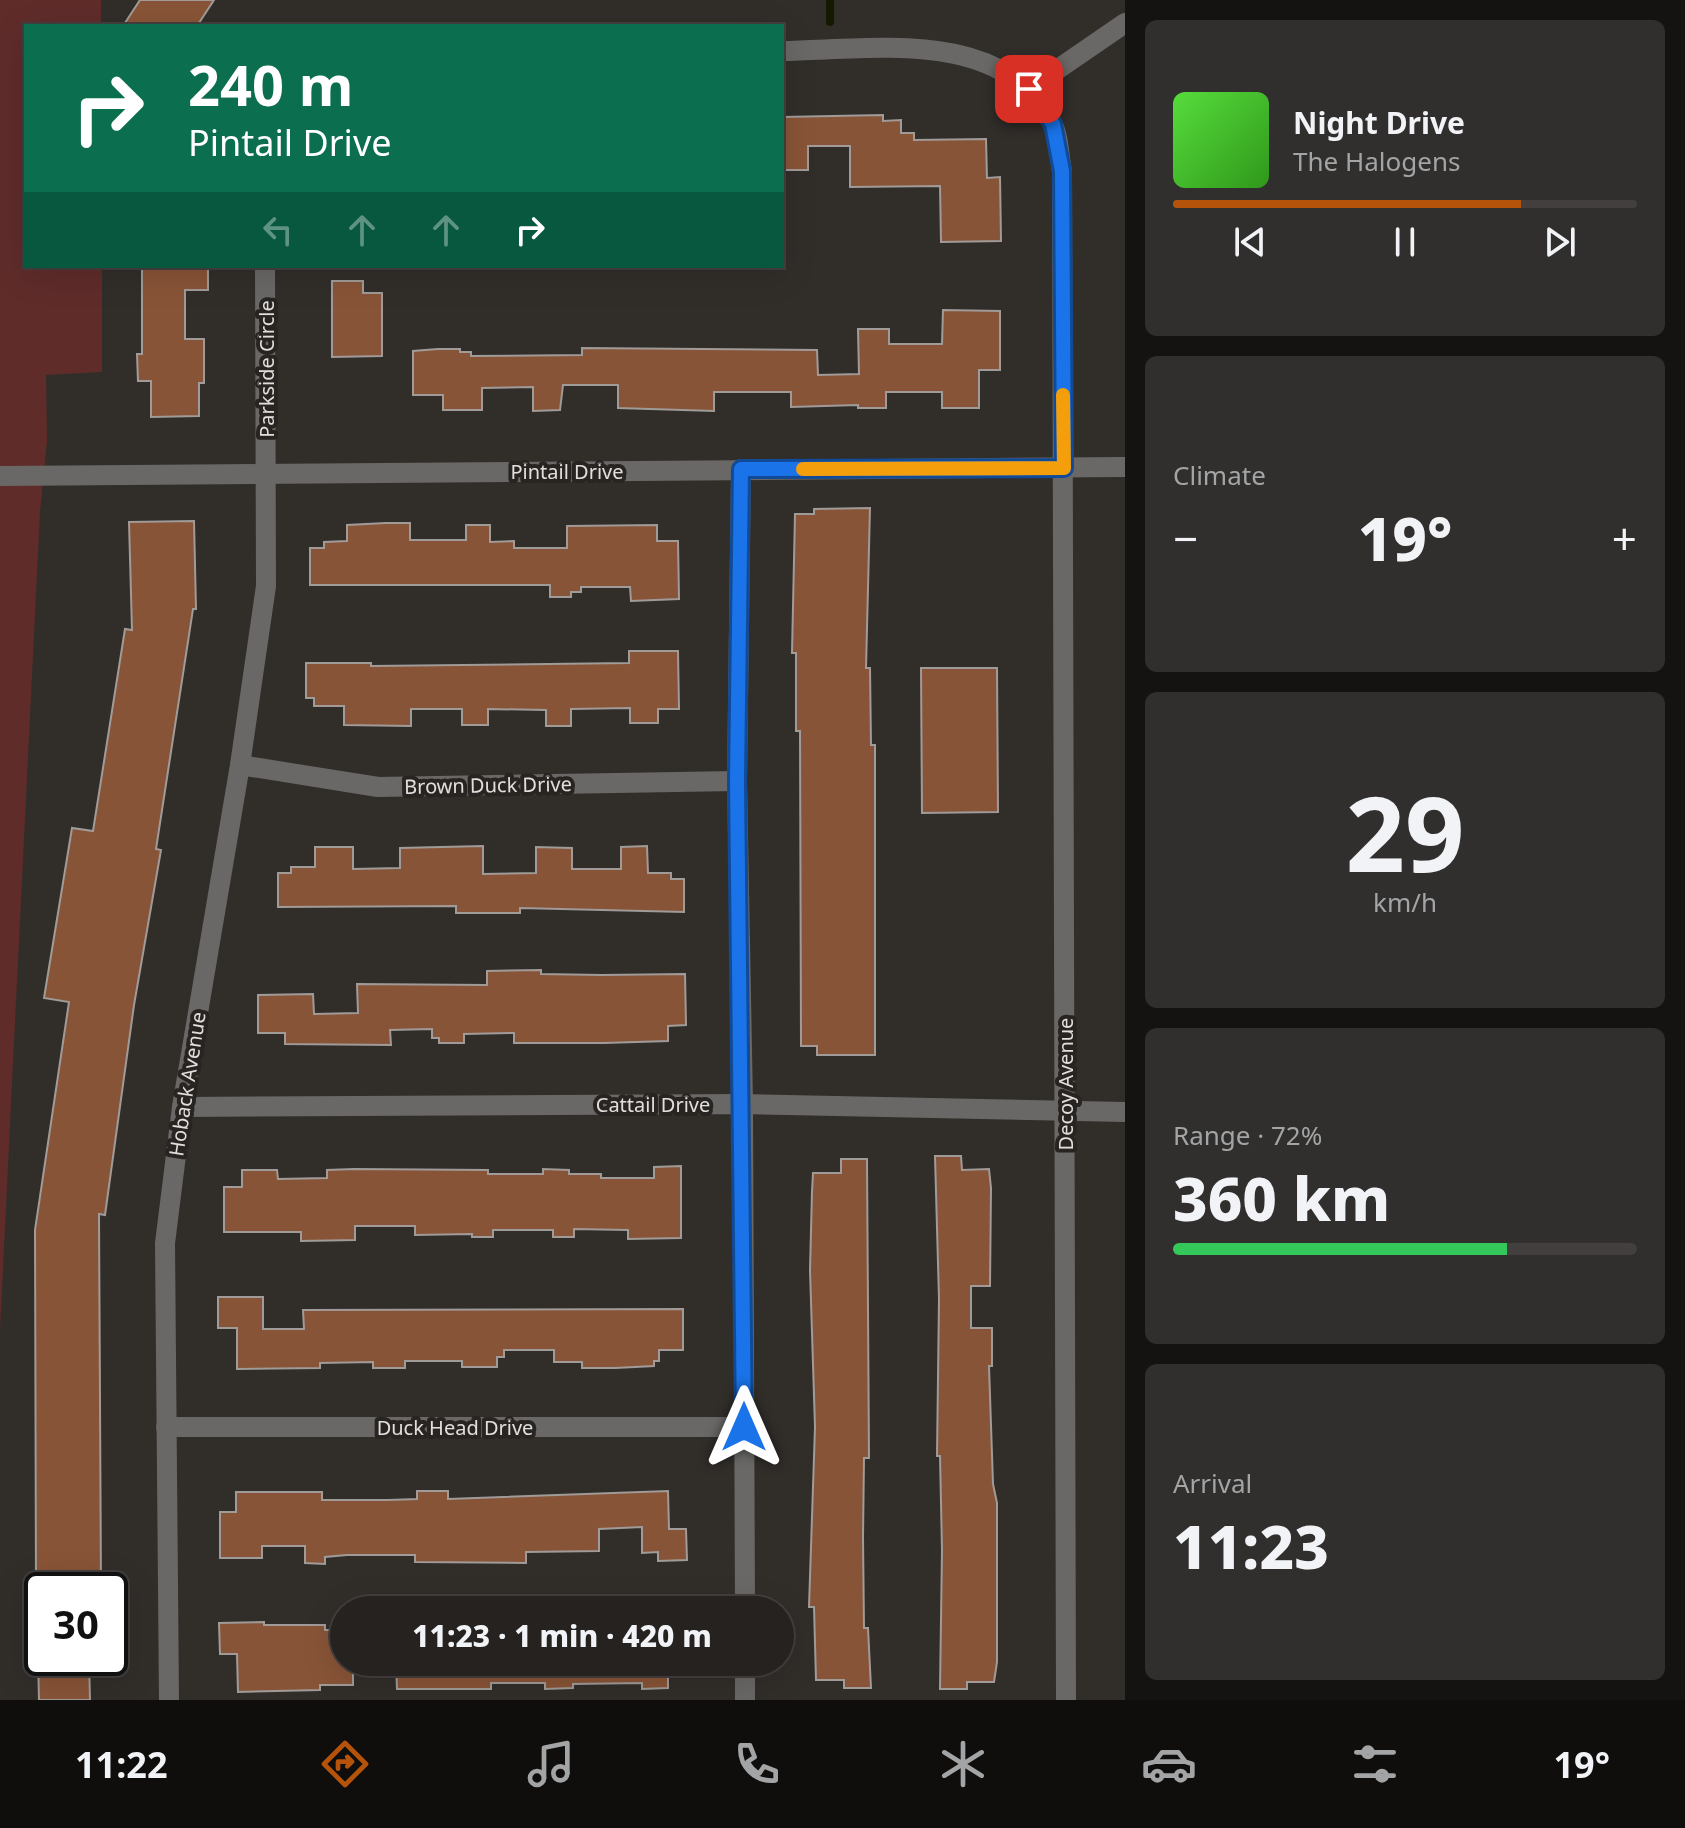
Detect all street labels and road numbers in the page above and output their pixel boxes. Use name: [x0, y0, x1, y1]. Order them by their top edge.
street label: Parkside Circle: [253, 300, 280, 438]
street label: Pintail Drive: [510, 458, 624, 485]
street label: Brown Duck Drive: [404, 770, 572, 800]
street label: Hoback Avenue: [162, 1010, 212, 1158]
street label: Decoy Avenue: [1052, 1018, 1079, 1150]
street label: Cattail Drive: [596, 1091, 710, 1118]
street label: Duck Head Drive: [377, 1414, 533, 1441]

